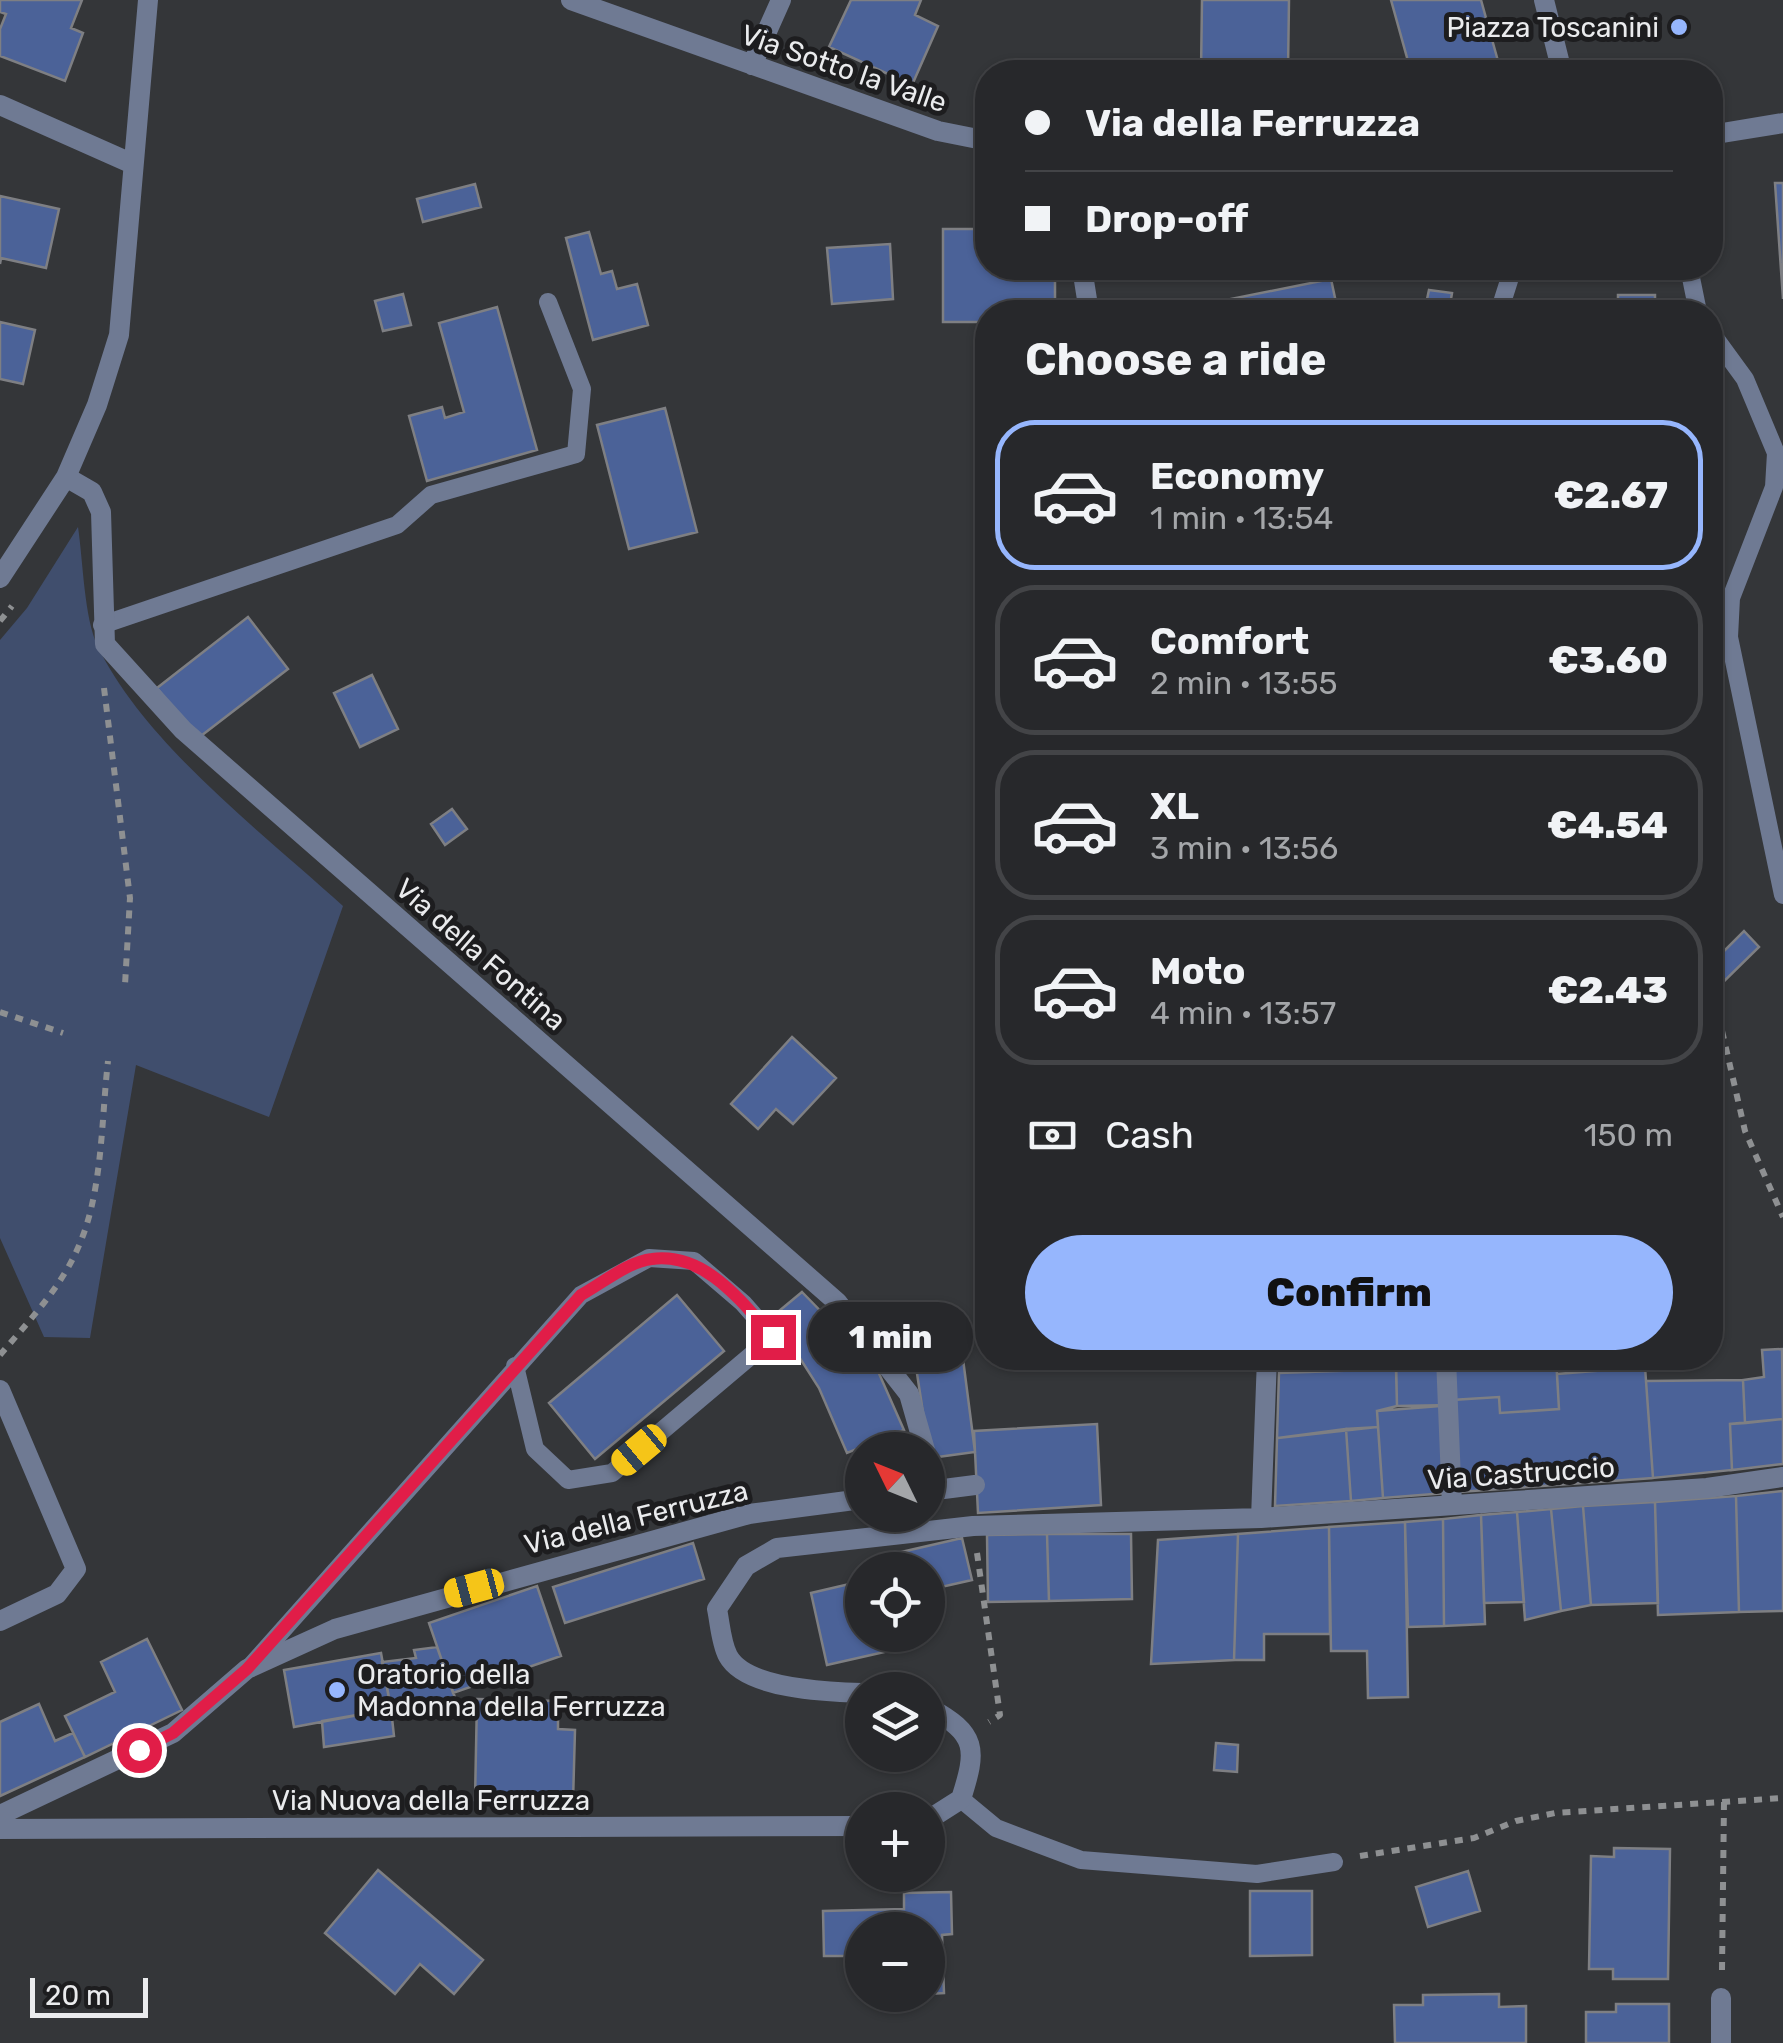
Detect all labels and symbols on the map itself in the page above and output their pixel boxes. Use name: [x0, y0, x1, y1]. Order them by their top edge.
place label: Piazza Toscanini: [1446, 11, 1659, 44]
marker: Piazza Toscanini: [1668, 16, 1690, 38]
street label: Via Sotto la Valle: [737, 18, 951, 119]
street label: Via della Fontina: [389, 872, 572, 1037]
callout: 1 min: [808, 1302, 973, 1372]
route end: [751, 1315, 796, 1360]
car: [606, 1419, 672, 1481]
north arrow: [845, 1432, 945, 1532]
street label: Via Castruccio: [1426, 1450, 1616, 1497]
street label: Via della Ferruzza: [521, 1474, 751, 1561]
car: [441, 1566, 507, 1610]
place label: Oratorio della Madonna della Ferruzza: [357, 1658, 666, 1723]
marker: Oratorio della Madonna della Ferruzza: [326, 1679, 348, 1701]
route start: [117, 1728, 162, 1773]
street label: Via Nuova della Ferruzza: [272, 1784, 590, 1817]
scale bar: [30, 1973, 148, 2018]

